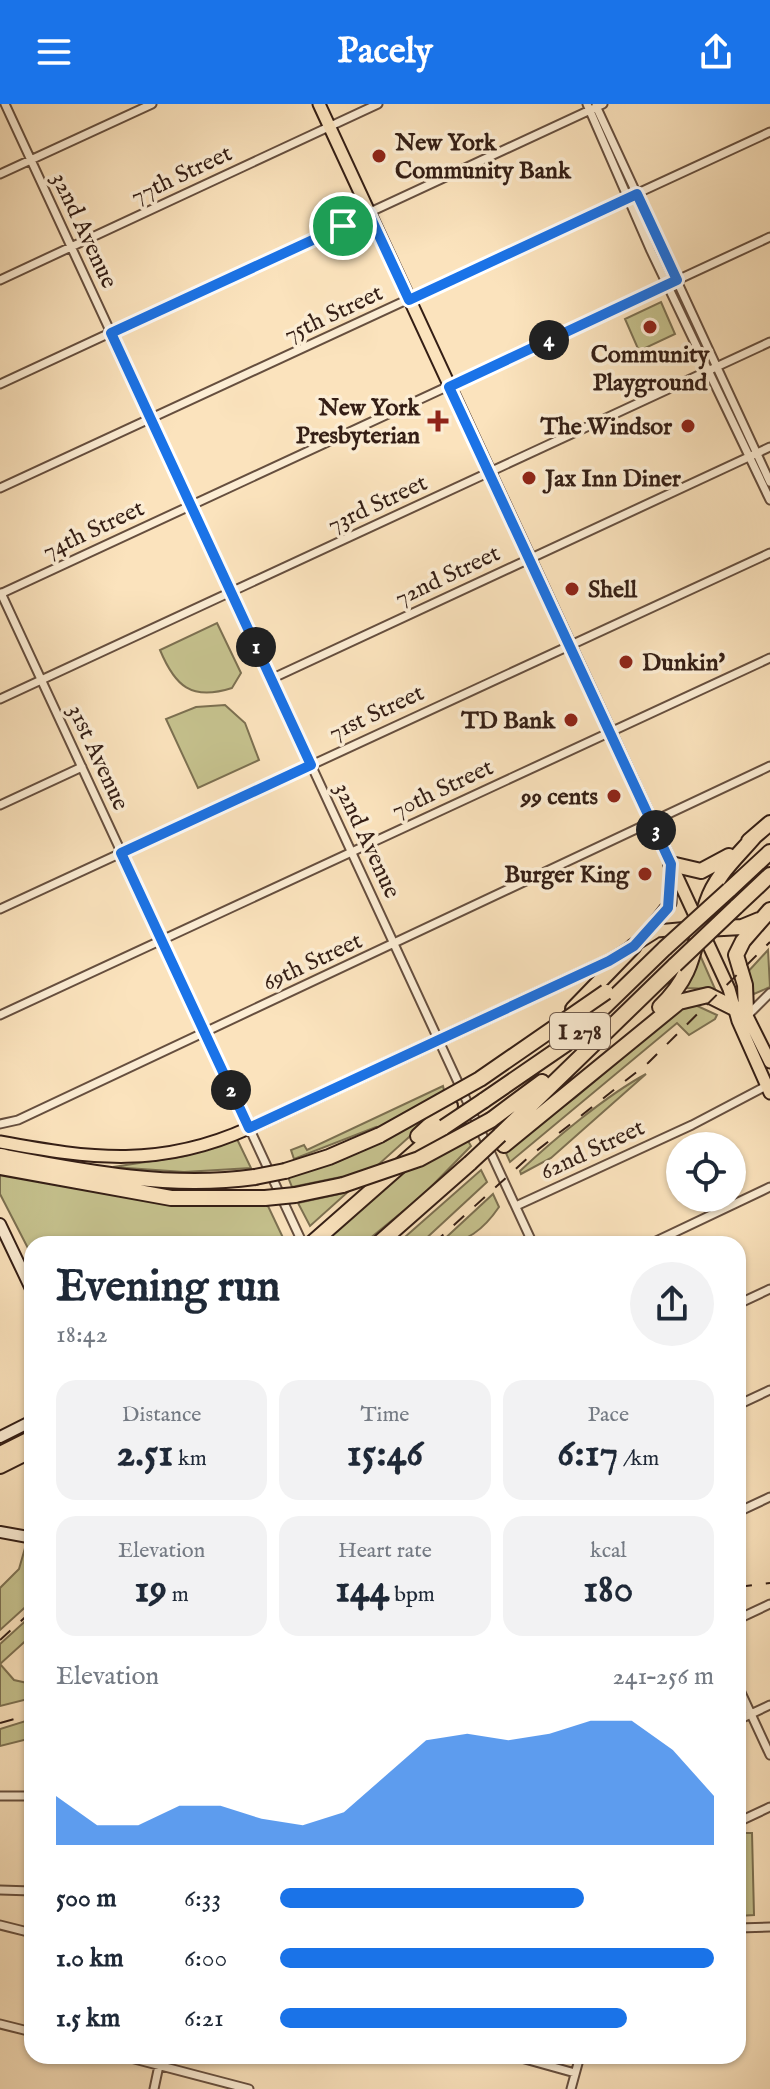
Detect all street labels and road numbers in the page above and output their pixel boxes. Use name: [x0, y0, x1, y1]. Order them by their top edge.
street label: 77th Street: [126, 138, 237, 212]
street label: 32nd Avenue: [43, 168, 124, 294]
street label: 75th Street: [279, 278, 388, 351]
street label: 73rd Street: [323, 468, 433, 541]
street label: 74th Street: [38, 493, 149, 567]
street label: 72nd Street: [390, 538, 505, 614]
street label: 71st Street: [324, 678, 429, 749]
street label: 31st Avenue: [60, 700, 136, 815]
street label: 70th Street: [387, 752, 499, 826]
street label: 32nd Avenue: [326, 778, 407, 904]
street label: 69th Street: [258, 926, 367, 999]
road number: I 278: [550, 1013, 610, 1049]
street label: 62nd Street: [535, 1113, 650, 1188]

